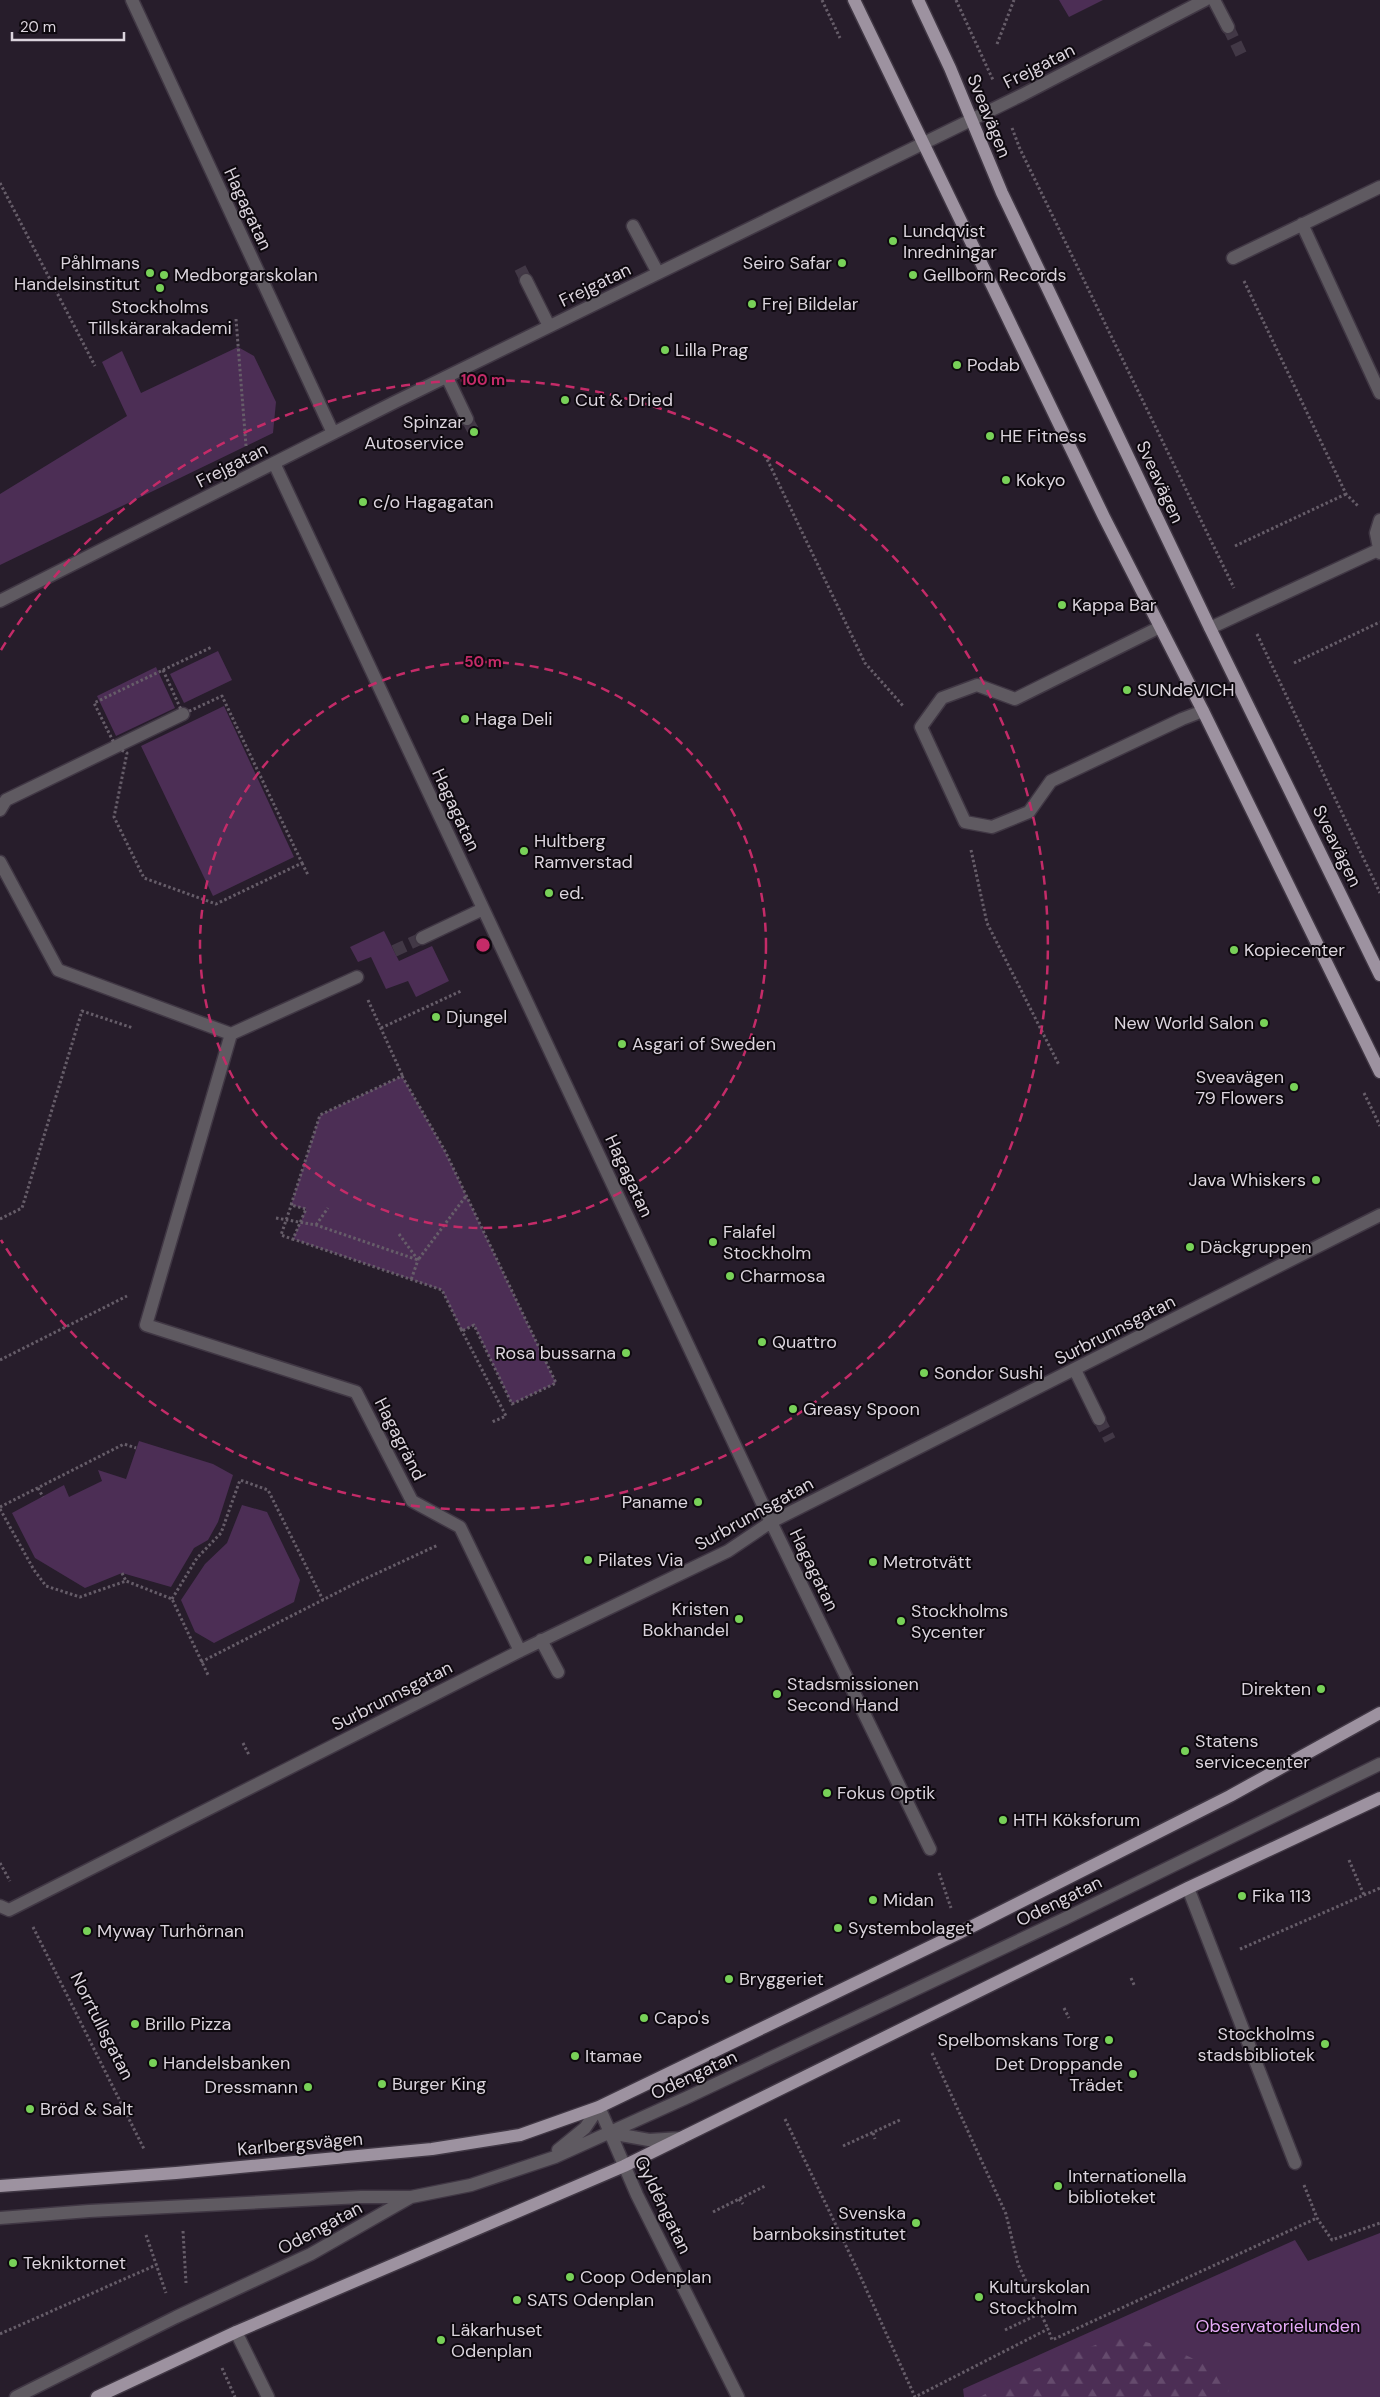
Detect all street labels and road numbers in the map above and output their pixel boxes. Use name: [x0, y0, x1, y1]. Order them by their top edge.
street label: Frejgatan: [999, 38, 1079, 94]
street label: Sveavägen: [961, 71, 1017, 161]
street label: Hagagatan: [218, 164, 278, 254]
street label: Frejgatan: [555, 257, 635, 313]
street label: Frejgatan: [192, 437, 272, 493]
street label: Sveavägen: [1130, 437, 1190, 527]
street label: Hagagatan: [426, 765, 486, 855]
street label: Sveavägen: [1307, 801, 1367, 891]
street label: Hagagatan: [599, 1131, 659, 1221]
street label: Surbrunnsgatan: [1051, 1289, 1179, 1371]
street label: Hagagränd: [369, 1393, 431, 1485]
street label: Surbrunnsgatan: [690, 1471, 818, 1557]
street label: Hagagatan: [784, 1525, 844, 1615]
street label: Surbrunnsgatan: [328, 1655, 456, 1737]
street label: Odengatan: [1012, 1870, 1106, 1932]
street label: Norrtullsgatan: [65, 1968, 139, 2084]
street label: Odengatan: [647, 2045, 741, 2105]
street label: Karlbergsvägen: [236, 2127, 364, 2161]
street label: Gyldéngatan: [629, 2152, 697, 2258]
street label: Odengatan: [274, 2196, 366, 2260]

